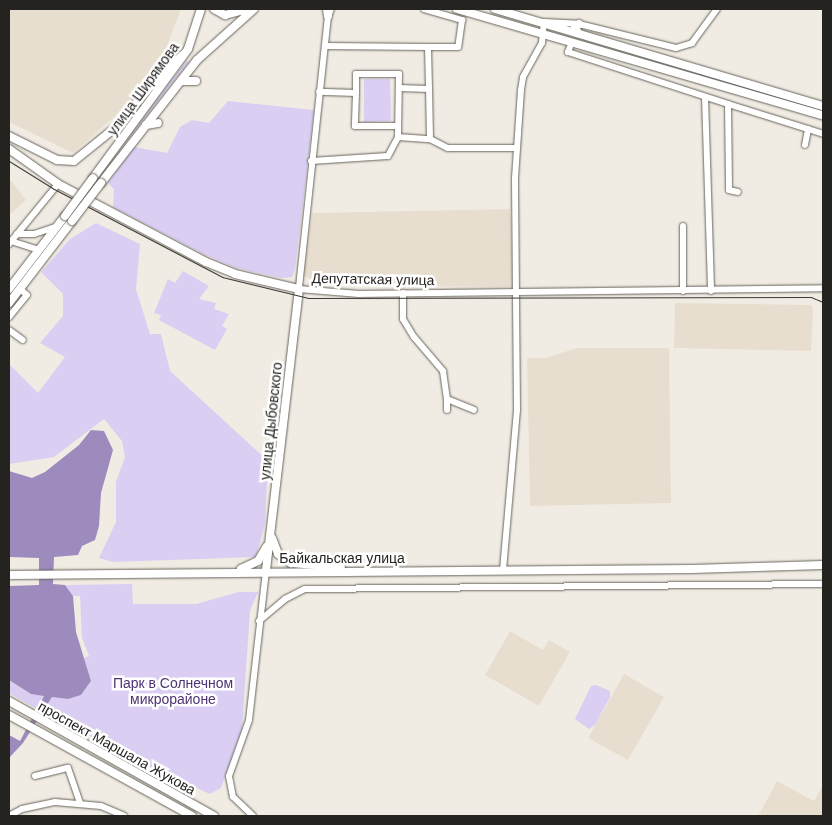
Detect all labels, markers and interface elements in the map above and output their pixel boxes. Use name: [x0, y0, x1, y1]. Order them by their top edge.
street label: улица Ширямова: [104, 39, 182, 139]
street label: Депутатская улица: [311, 270, 435, 288]
street label: улица Дыбовского: [256, 361, 286, 481]
street label: Байкальская улица: [279, 550, 405, 566]
park label: Парк в Солнечном микрорайоне: [113, 675, 233, 708]
street label: проспект Маршала Жукова: [35, 698, 199, 798]

